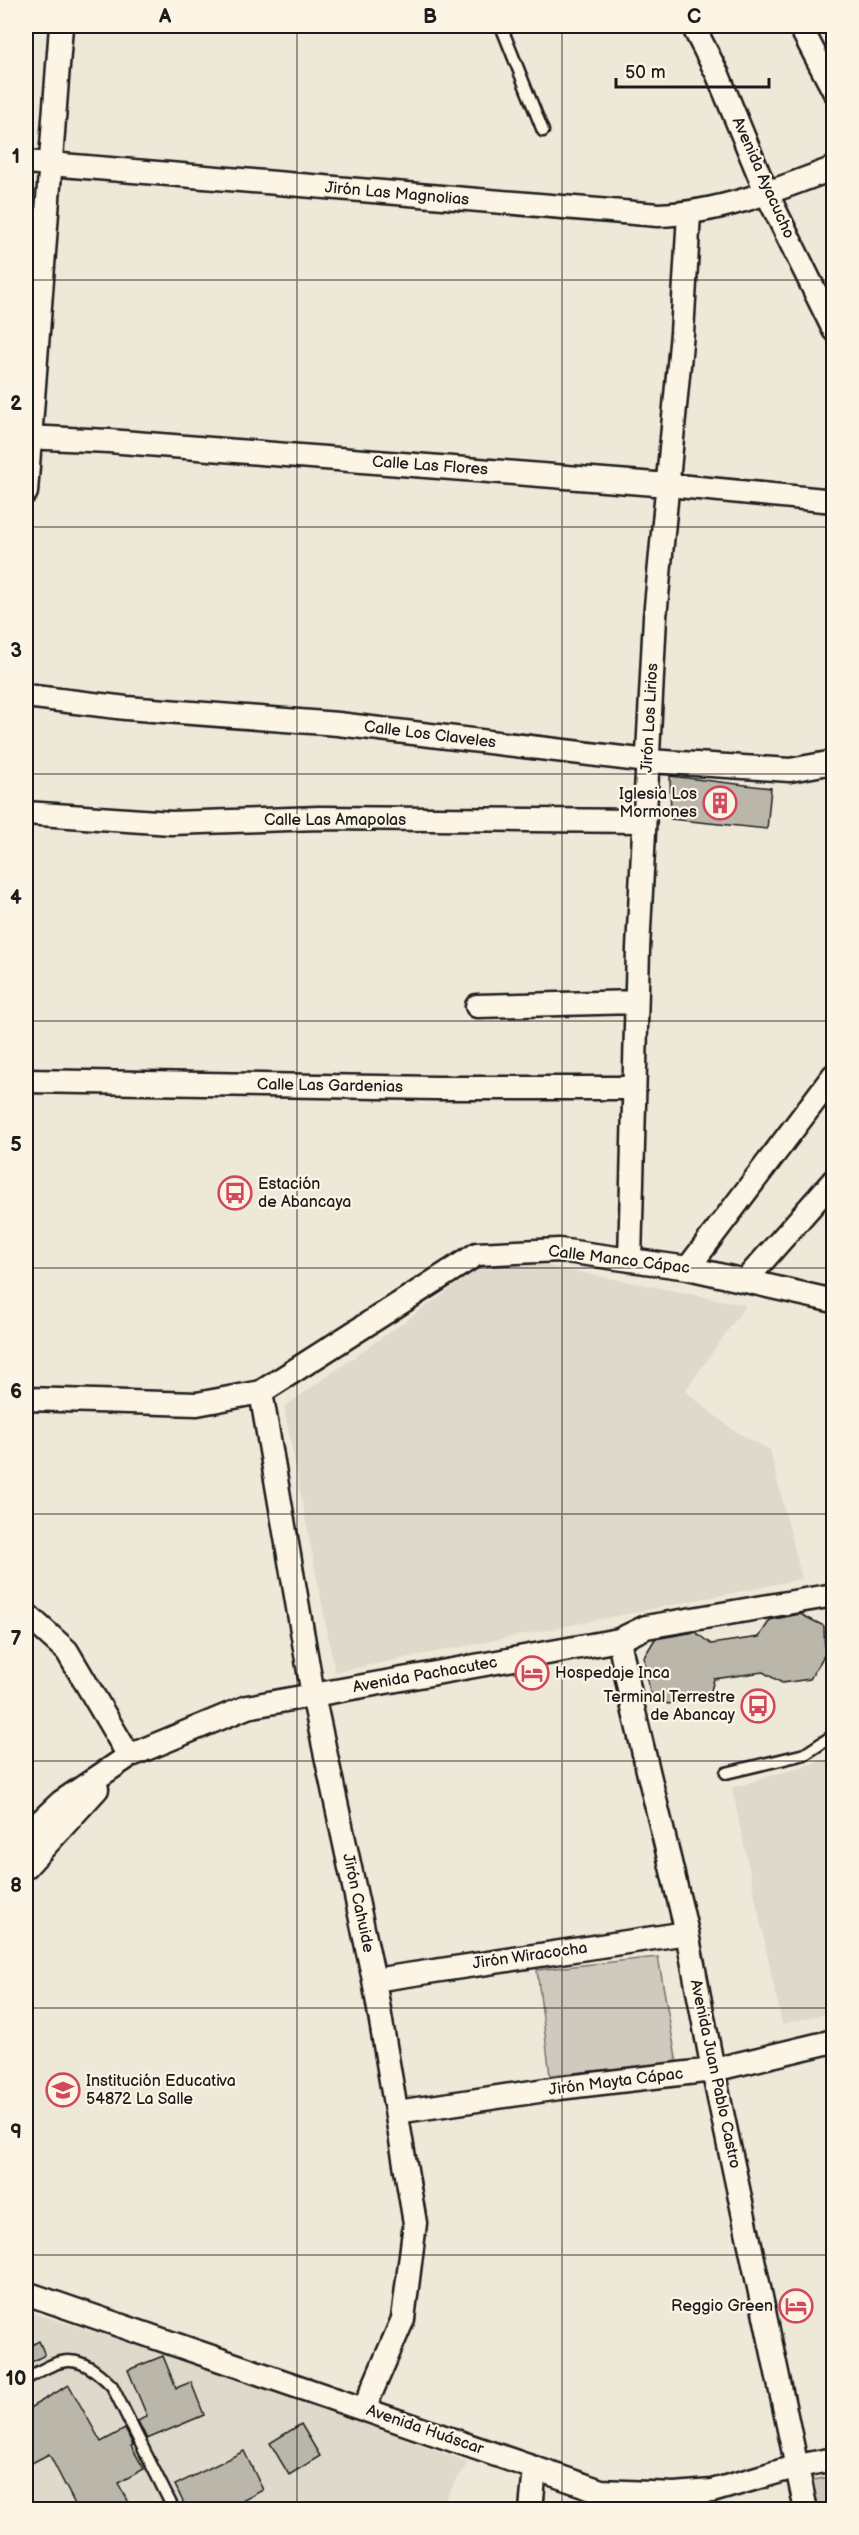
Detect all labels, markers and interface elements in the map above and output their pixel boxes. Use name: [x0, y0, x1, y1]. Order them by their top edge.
text: A: [158, 5, 172, 29]
text: B: [423, 5, 437, 29]
text: C: [687, 5, 701, 29]
scale bar: [616, 51, 769, 89]
text: 50 m: [625, 62, 666, 83]
street label: Avenida Ayacucho: [728, 114, 798, 242]
text: 1: [12, 145, 20, 169]
street label: Jirón Las Magnolias: [324, 178, 470, 210]
text: 2: [10, 392, 22, 416]
street label: Calle Las Flores: [371, 452, 489, 480]
text: 3: [10, 639, 22, 663]
street label: Jirón Los Lirios: [638, 663, 662, 773]
street label: Calle Los Claveles: [363, 717, 497, 753]
place label: Iglesia Los Mormones: [619, 785, 697, 822]
building icon: Iglesia Los Mormones: [702, 785, 738, 821]
street label: Calle Las Amapolas: [264, 811, 406, 830]
text: 4: [10, 886, 22, 910]
street label: Calle Las Gardenias: [257, 1075, 403, 1097]
text: 5: [10, 1133, 22, 1157]
bus stop icon: Estación de Abancaya: [217, 1175, 253, 1211]
place label: Estación de Abancaya: [258, 1175, 351, 1212]
street label: Calle Manco Cápac: [547, 1242, 691, 1278]
text: 6: [10, 1380, 22, 1404]
text: 7: [10, 1627, 22, 1651]
street label: Avenida Pachacutec: [351, 1653, 499, 1697]
hotel icon: Hospedaje Inca: [514, 1655, 550, 1691]
place label: Hospedaje Inca: [555, 1664, 670, 1683]
place label: Terminal Terrestre de Abancay: [603, 1688, 736, 1725]
bus stop icon: Terminal Terrestre de Abancay: [740, 1688, 776, 1724]
street label: Jirón Cahuide: [338, 1852, 378, 1955]
text: 8: [10, 1874, 22, 1898]
street label: Jirón Wiracocha: [471, 1939, 589, 1973]
street label: Avenida Juan Pablo Castro: [686, 1978, 744, 2170]
street label: Jirón Mayta Cápac: [548, 2064, 684, 2100]
school or university icon: Institución Educativa 54872 La Salle: [45, 2072, 81, 2108]
place label: Institución Educativa 54872 La Salle: [86, 2072, 236, 2109]
text: 9: [10, 2120, 22, 2144]
hotel icon: Reggio Green: [778, 2288, 814, 2324]
place label: Reggio Green: [671, 2297, 773, 2316]
text: 10: [6, 2367, 26, 2391]
street label: Avenida Huáscar: [364, 2401, 486, 2459]

